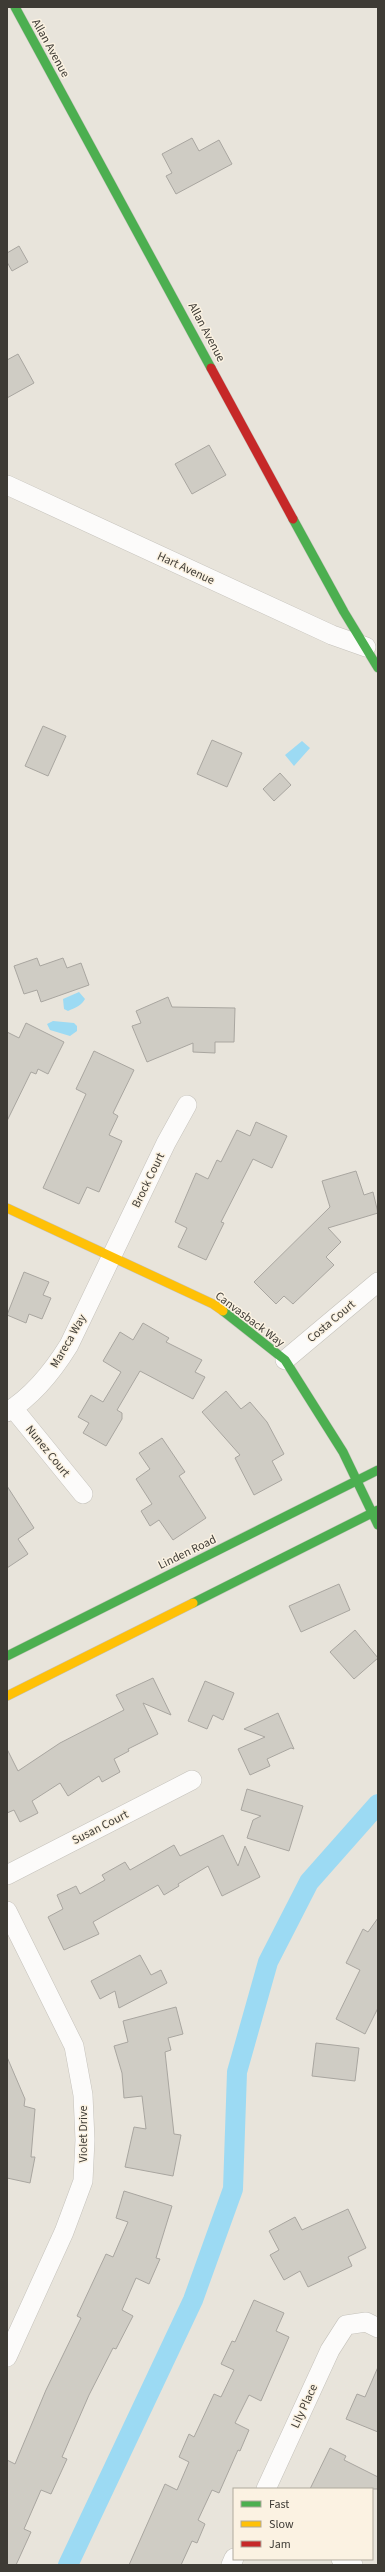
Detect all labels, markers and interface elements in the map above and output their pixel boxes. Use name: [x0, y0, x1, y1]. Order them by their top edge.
street label: Allan Avenue: [27, 16, 74, 81]
street label: Allan Avenue: [184, 300, 229, 365]
street label: Hart Avenue: [154, 548, 217, 589]
street label: Brock Court: [128, 1150, 169, 1211]
street label: Canvasback Way: [211, 1288, 288, 1351]
street label: Costa Court: [303, 1296, 359, 1347]
street label: Mareca Way: [46, 1311, 91, 1371]
street label: Nunez Court: [21, 1422, 74, 1481]
street label: Linden Road: [155, 1531, 219, 1574]
street label: Susan Court: [69, 1806, 131, 1849]
street label: Violet Drive: [75, 2105, 92, 2163]
street label: Lily Place: [287, 2381, 322, 2431]
legend: [233, 2488, 373, 2560]
text: Fast: [269, 2496, 289, 2513]
text: Slow: [269, 2516, 294, 2533]
text: Jam: [269, 2536, 291, 2553]

